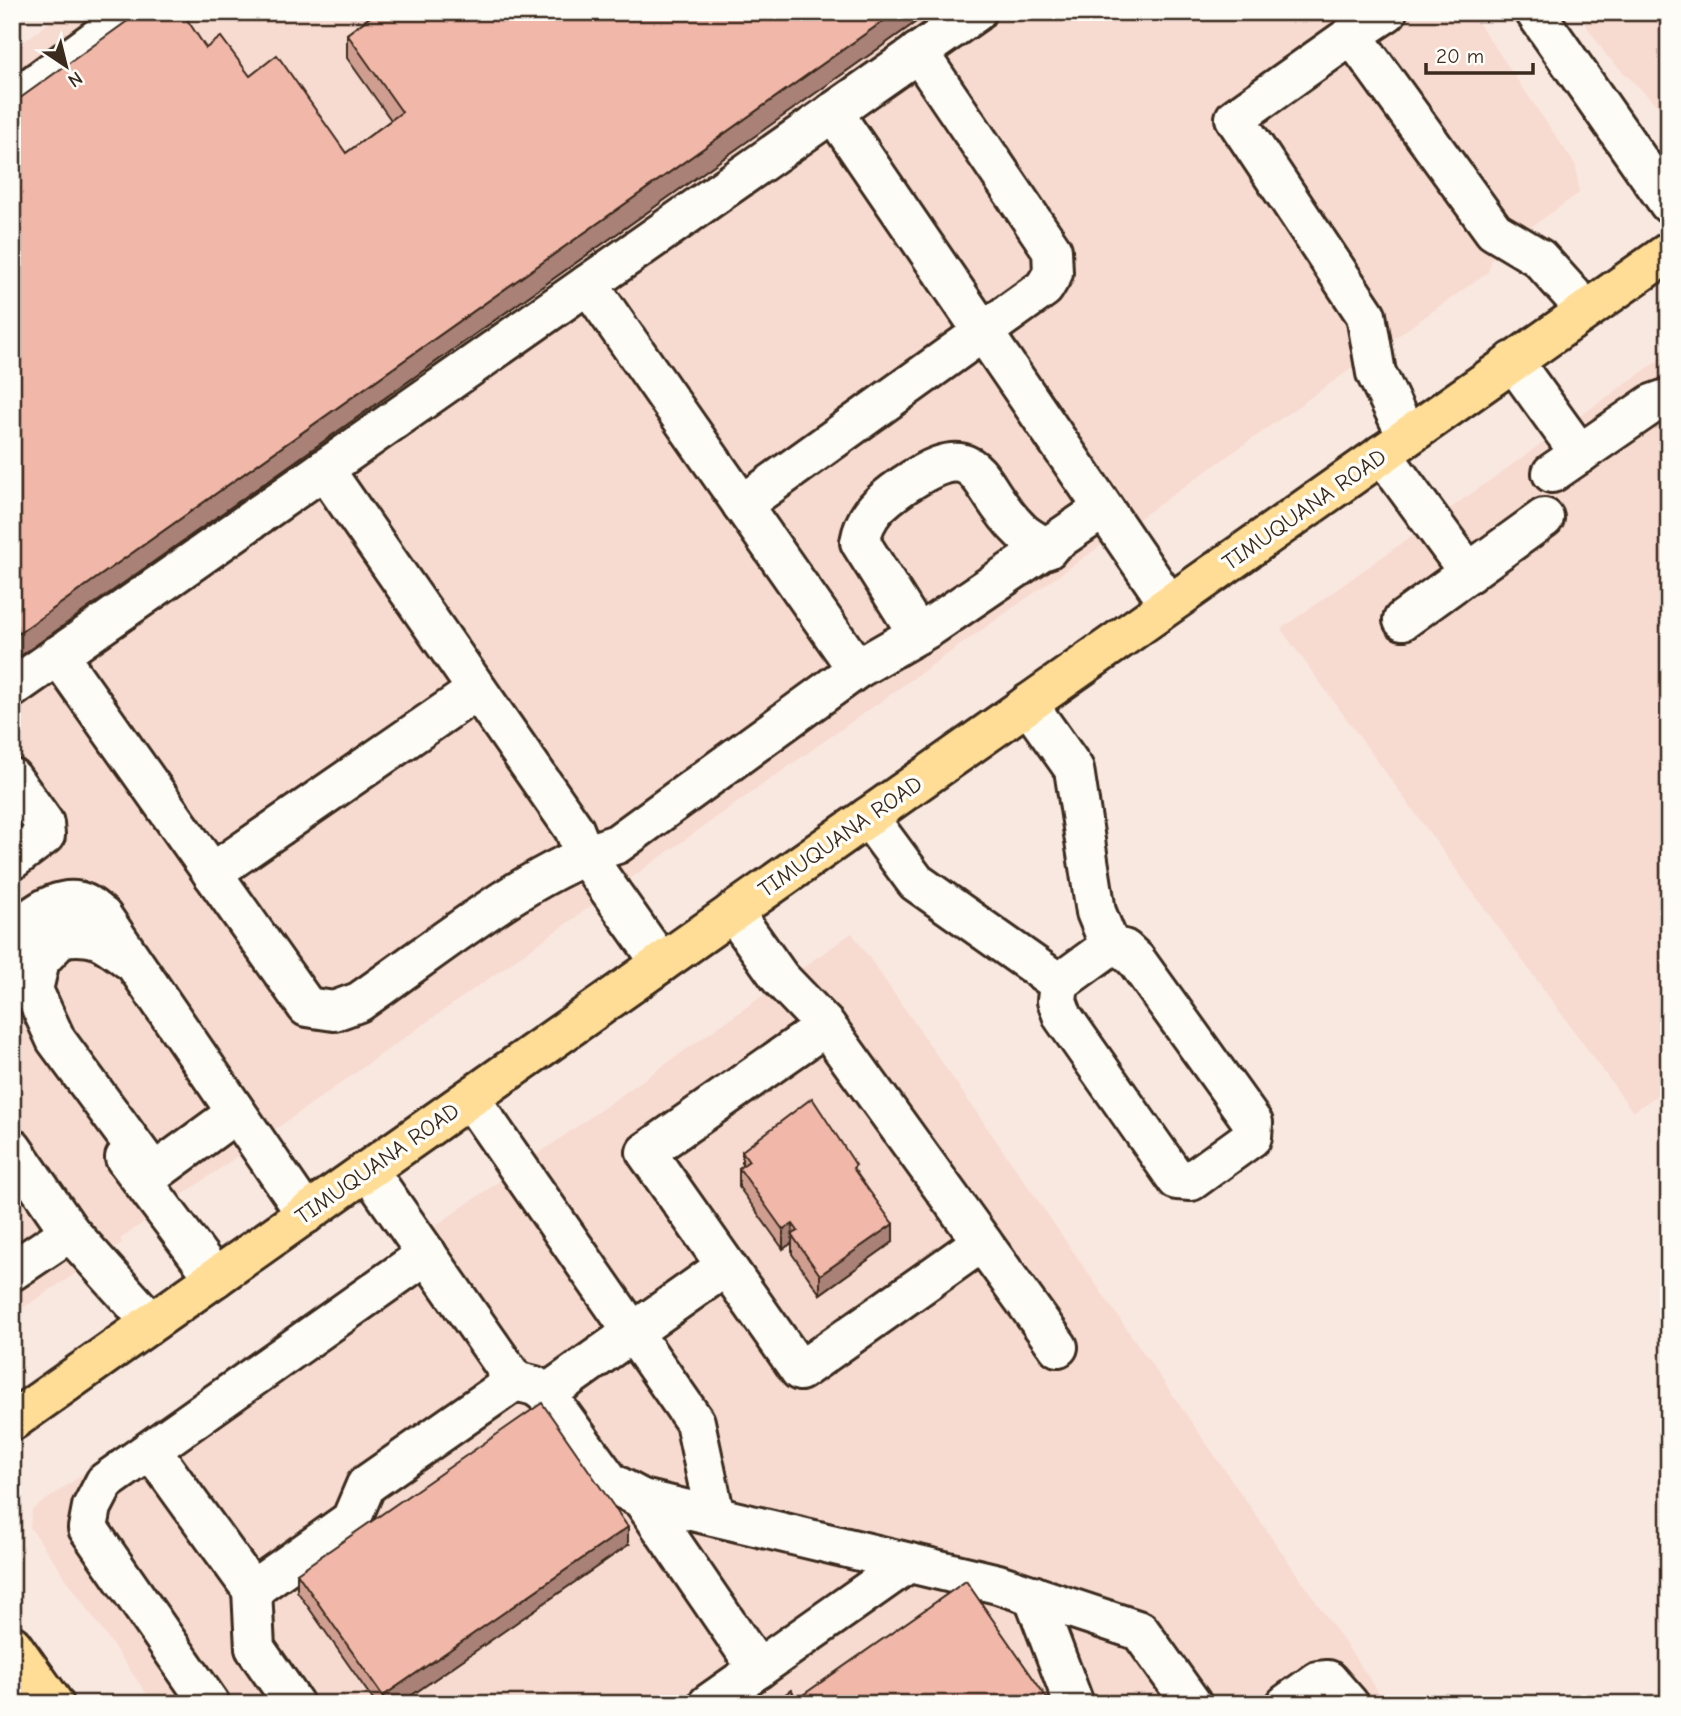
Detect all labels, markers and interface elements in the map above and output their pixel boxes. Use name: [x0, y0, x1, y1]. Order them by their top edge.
north arrow: [32, 32, 102, 102]
scale bar: [1426, 32, 1532, 76]
text: 20 m: [1436, 44, 1484, 68]
text: N: [64, 67, 87, 92]
street label: TIMUQUANA ROAD: [1217, 443, 1391, 576]
street label: TIMUQUANA ROAD: [753, 770, 927, 903]
street label: TIMUQUANA ROAD: [290, 1097, 464, 1230]

